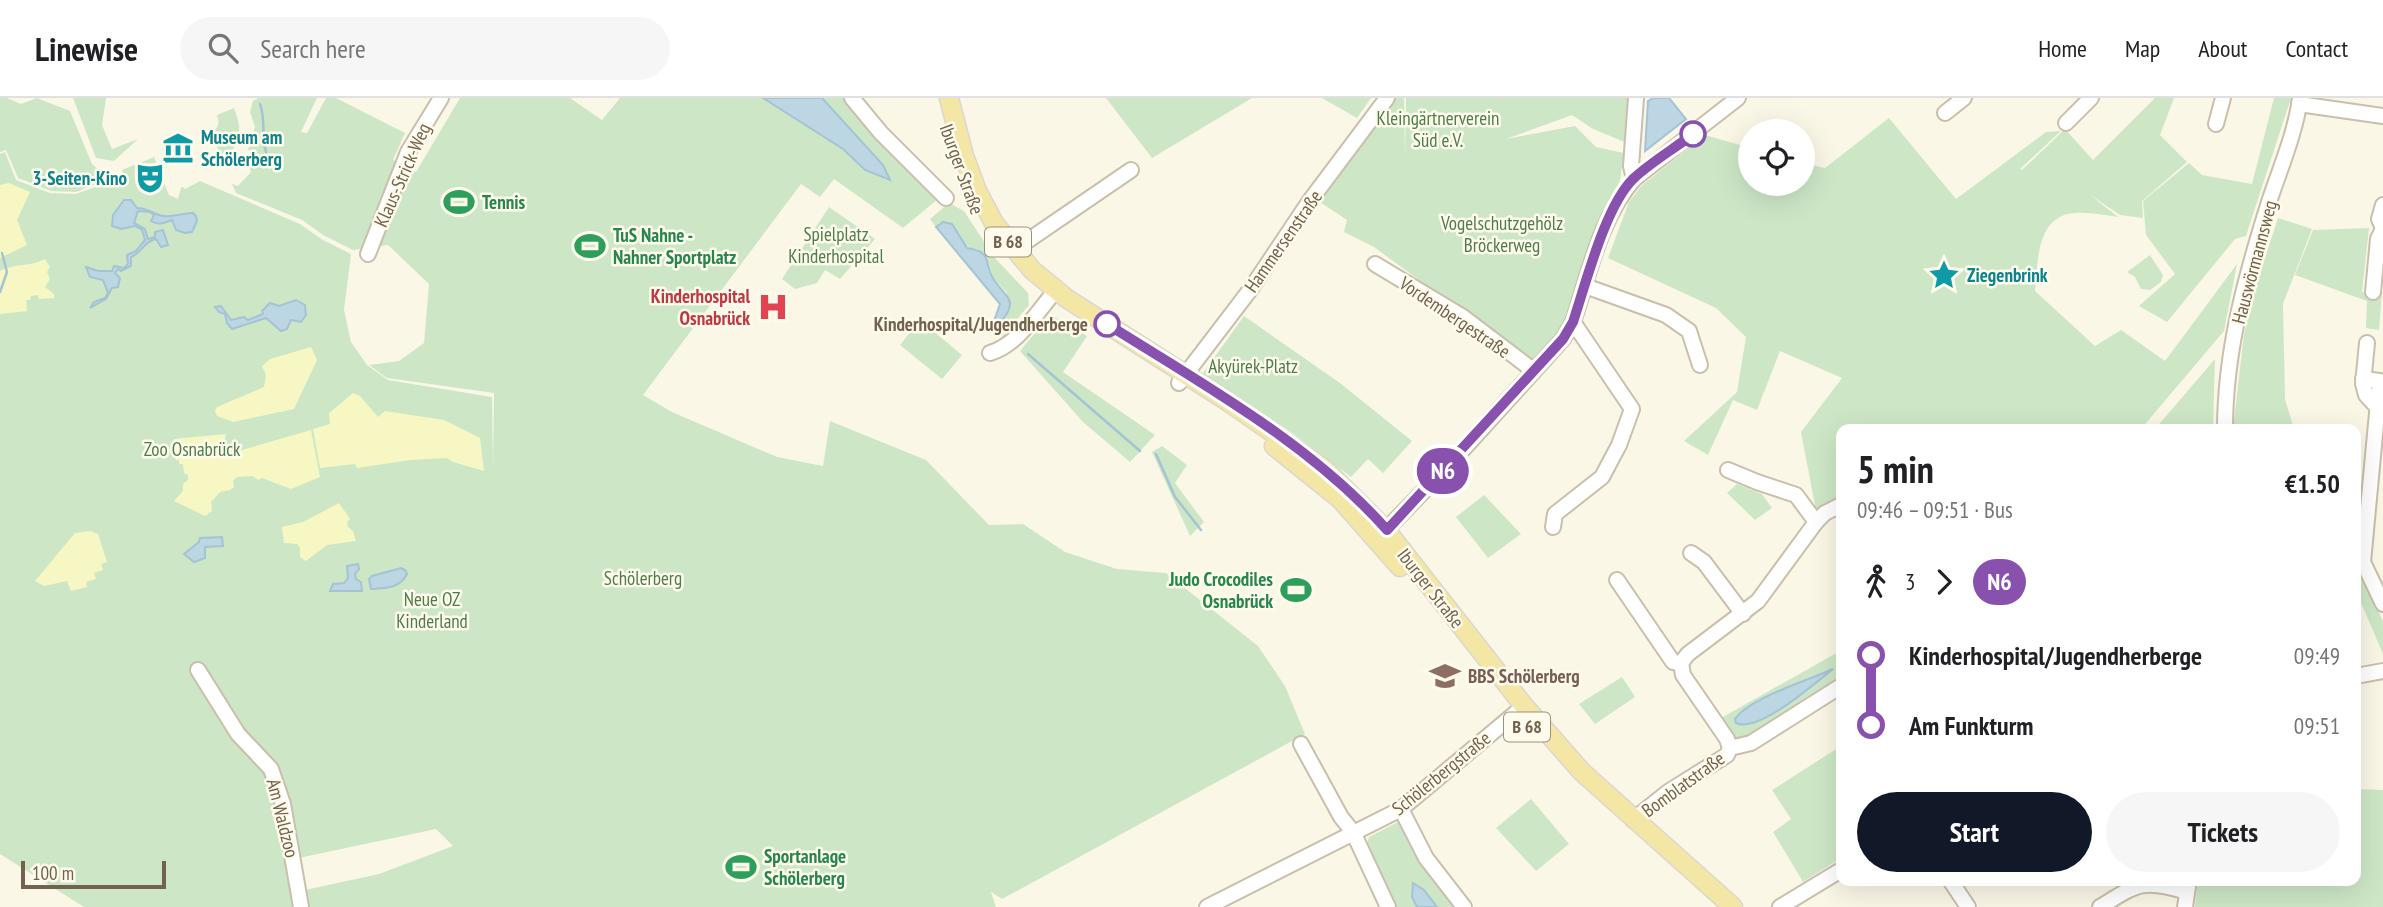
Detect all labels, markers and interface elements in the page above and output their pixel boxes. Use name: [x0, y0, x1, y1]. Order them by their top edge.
search box: [180, 17, 670, 80]
text: Linewise: [35, 27, 138, 70]
icon: search: [204, 29, 242, 67]
text: Search here: [260, 32, 366, 65]
text: Home: [2038, 33, 2087, 64]
text: Map: [2125, 33, 2160, 64]
text: About: [2198, 33, 2247, 64]
text: Contact: [2285, 33, 2348, 64]
park label: Kleingärtnerverein Süd e.V.: [1377, 106, 1499, 152]
street label: Klaus-Strick-Weg: [368, 119, 436, 231]
map controls: [1738, 119, 1815, 196]
button: locate: [1738, 119, 1815, 196]
street label: Iburger Straße: [935, 120, 990, 218]
unlabelled marker: [1680, 121, 1706, 147]
place label: Museum am Schölerberg: [201, 125, 282, 171]
museum icon: Museum am Schölerberg: [161, 131, 195, 165]
theatre icon: 3-Seiten-Kino: [133, 161, 167, 195]
place label: 3-Seiten-Kino: [33, 166, 127, 190]
sports icon: Tennis: [442, 185, 476, 219]
street label: Hammersenstraße: [1239, 185, 1327, 297]
place label: Tennis: [482, 190, 525, 214]
street label: Hauswörmannsweg: [2226, 198, 2282, 326]
park label: Vogelschutzgehölz Bröckerweg: [1440, 211, 1563, 257]
park label: Spielplatz Kinderhospital: [788, 222, 884, 268]
place label: TuS Nahne - Nahner Sportplatz: [613, 223, 736, 269]
road number: B 68: [985, 228, 1031, 257]
sports icon: TuS Nahne - Nahner Sportplatz: [573, 229, 607, 263]
place icon: Ziegenbrink: [1927, 258, 1961, 292]
place label: Ziegenbrink: [1967, 263, 2048, 287]
street label: Vordembergestraße: [1394, 271, 1515, 363]
place label: Kinderhospital Osnabrück: [651, 284, 750, 330]
hospital icon: Kinderhospital Osnabrück: [756, 290, 790, 324]
marker: Kinderhospital/Jugendherberge: [1094, 311, 1120, 337]
place label: Kinderhospital/Jugendherberge: [874, 312, 1088, 336]
park label: Akyürek-Platz: [1208, 354, 1298, 378]
park label: Zoo Osnabrück: [144, 437, 241, 461]
text: 5 min: [1857, 444, 1934, 493]
line badge: N6: [1412, 448, 1474, 494]
text: N6: [1431, 455, 1455, 486]
text: €1.50: [2285, 467, 2340, 500]
text: 09:46 – 09:51 · Bus: [1857, 495, 2013, 524]
street label: Iburger Straße: [1392, 543, 1470, 633]
icon: walk: [1857, 563, 1895, 601]
icon: forward: [1925, 563, 1963, 601]
park label: Schölerberg: [604, 566, 682, 590]
text: N6: [1987, 566, 2012, 597]
place label: Judo Crocodiles Osnabrück: [1168, 567, 1273, 613]
text: 3: [1905, 567, 1915, 596]
sports icon: Judo Crocodiles Osnabrück: [1279, 573, 1313, 607]
park label: Neue OZ Kinderland: [396, 587, 468, 633]
text: Kinderhospital/Jugendherberge: [1909, 639, 2202, 672]
text: 09:49: [2294, 641, 2340, 670]
school or university icon: BBS Schölerberg: [1428, 659, 1462, 693]
place label: BBS Schölerberg: [1468, 664, 1580, 688]
text: Am Funkturm: [1909, 709, 2034, 742]
text: 09:51: [2294, 711, 2340, 740]
road number: B 68: [1504, 712, 1550, 742]
street label: Schölerbergstraße: [1387, 726, 1495, 820]
street label: Bomblatstraße: [1637, 746, 1729, 822]
street label: Am Waldzoo: [262, 776, 304, 860]
button: Start: [1857, 792, 2092, 872]
button: Tickets: [2106, 792, 2340, 872]
place label: Sportanlage Schölerberg: [764, 844, 846, 890]
sports icon: Sportanlage Schölerberg: [724, 850, 758, 884]
scale bar: [21, 858, 166, 890]
text: 100 m: [32, 861, 74, 885]

